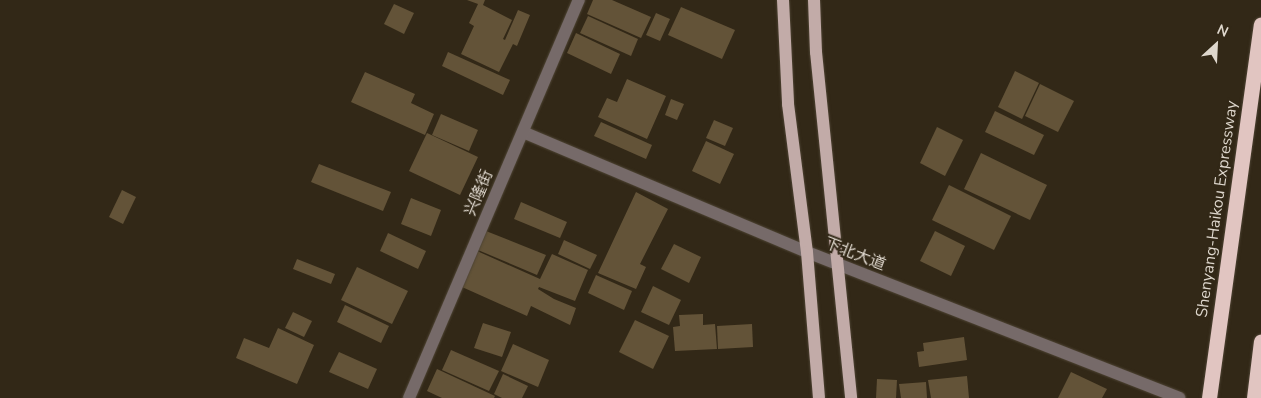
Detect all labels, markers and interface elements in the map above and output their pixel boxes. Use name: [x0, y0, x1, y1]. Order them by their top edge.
north arrow: [1191, 20, 1241, 70]
text: N: [1214, 20, 1231, 42]
street label: Shenyang-Haikou Expressway: [1192, 99, 1242, 319]
street label: 兴隆街: [461, 167, 497, 219]
street label: 下北大道: [822, 234, 888, 274]

